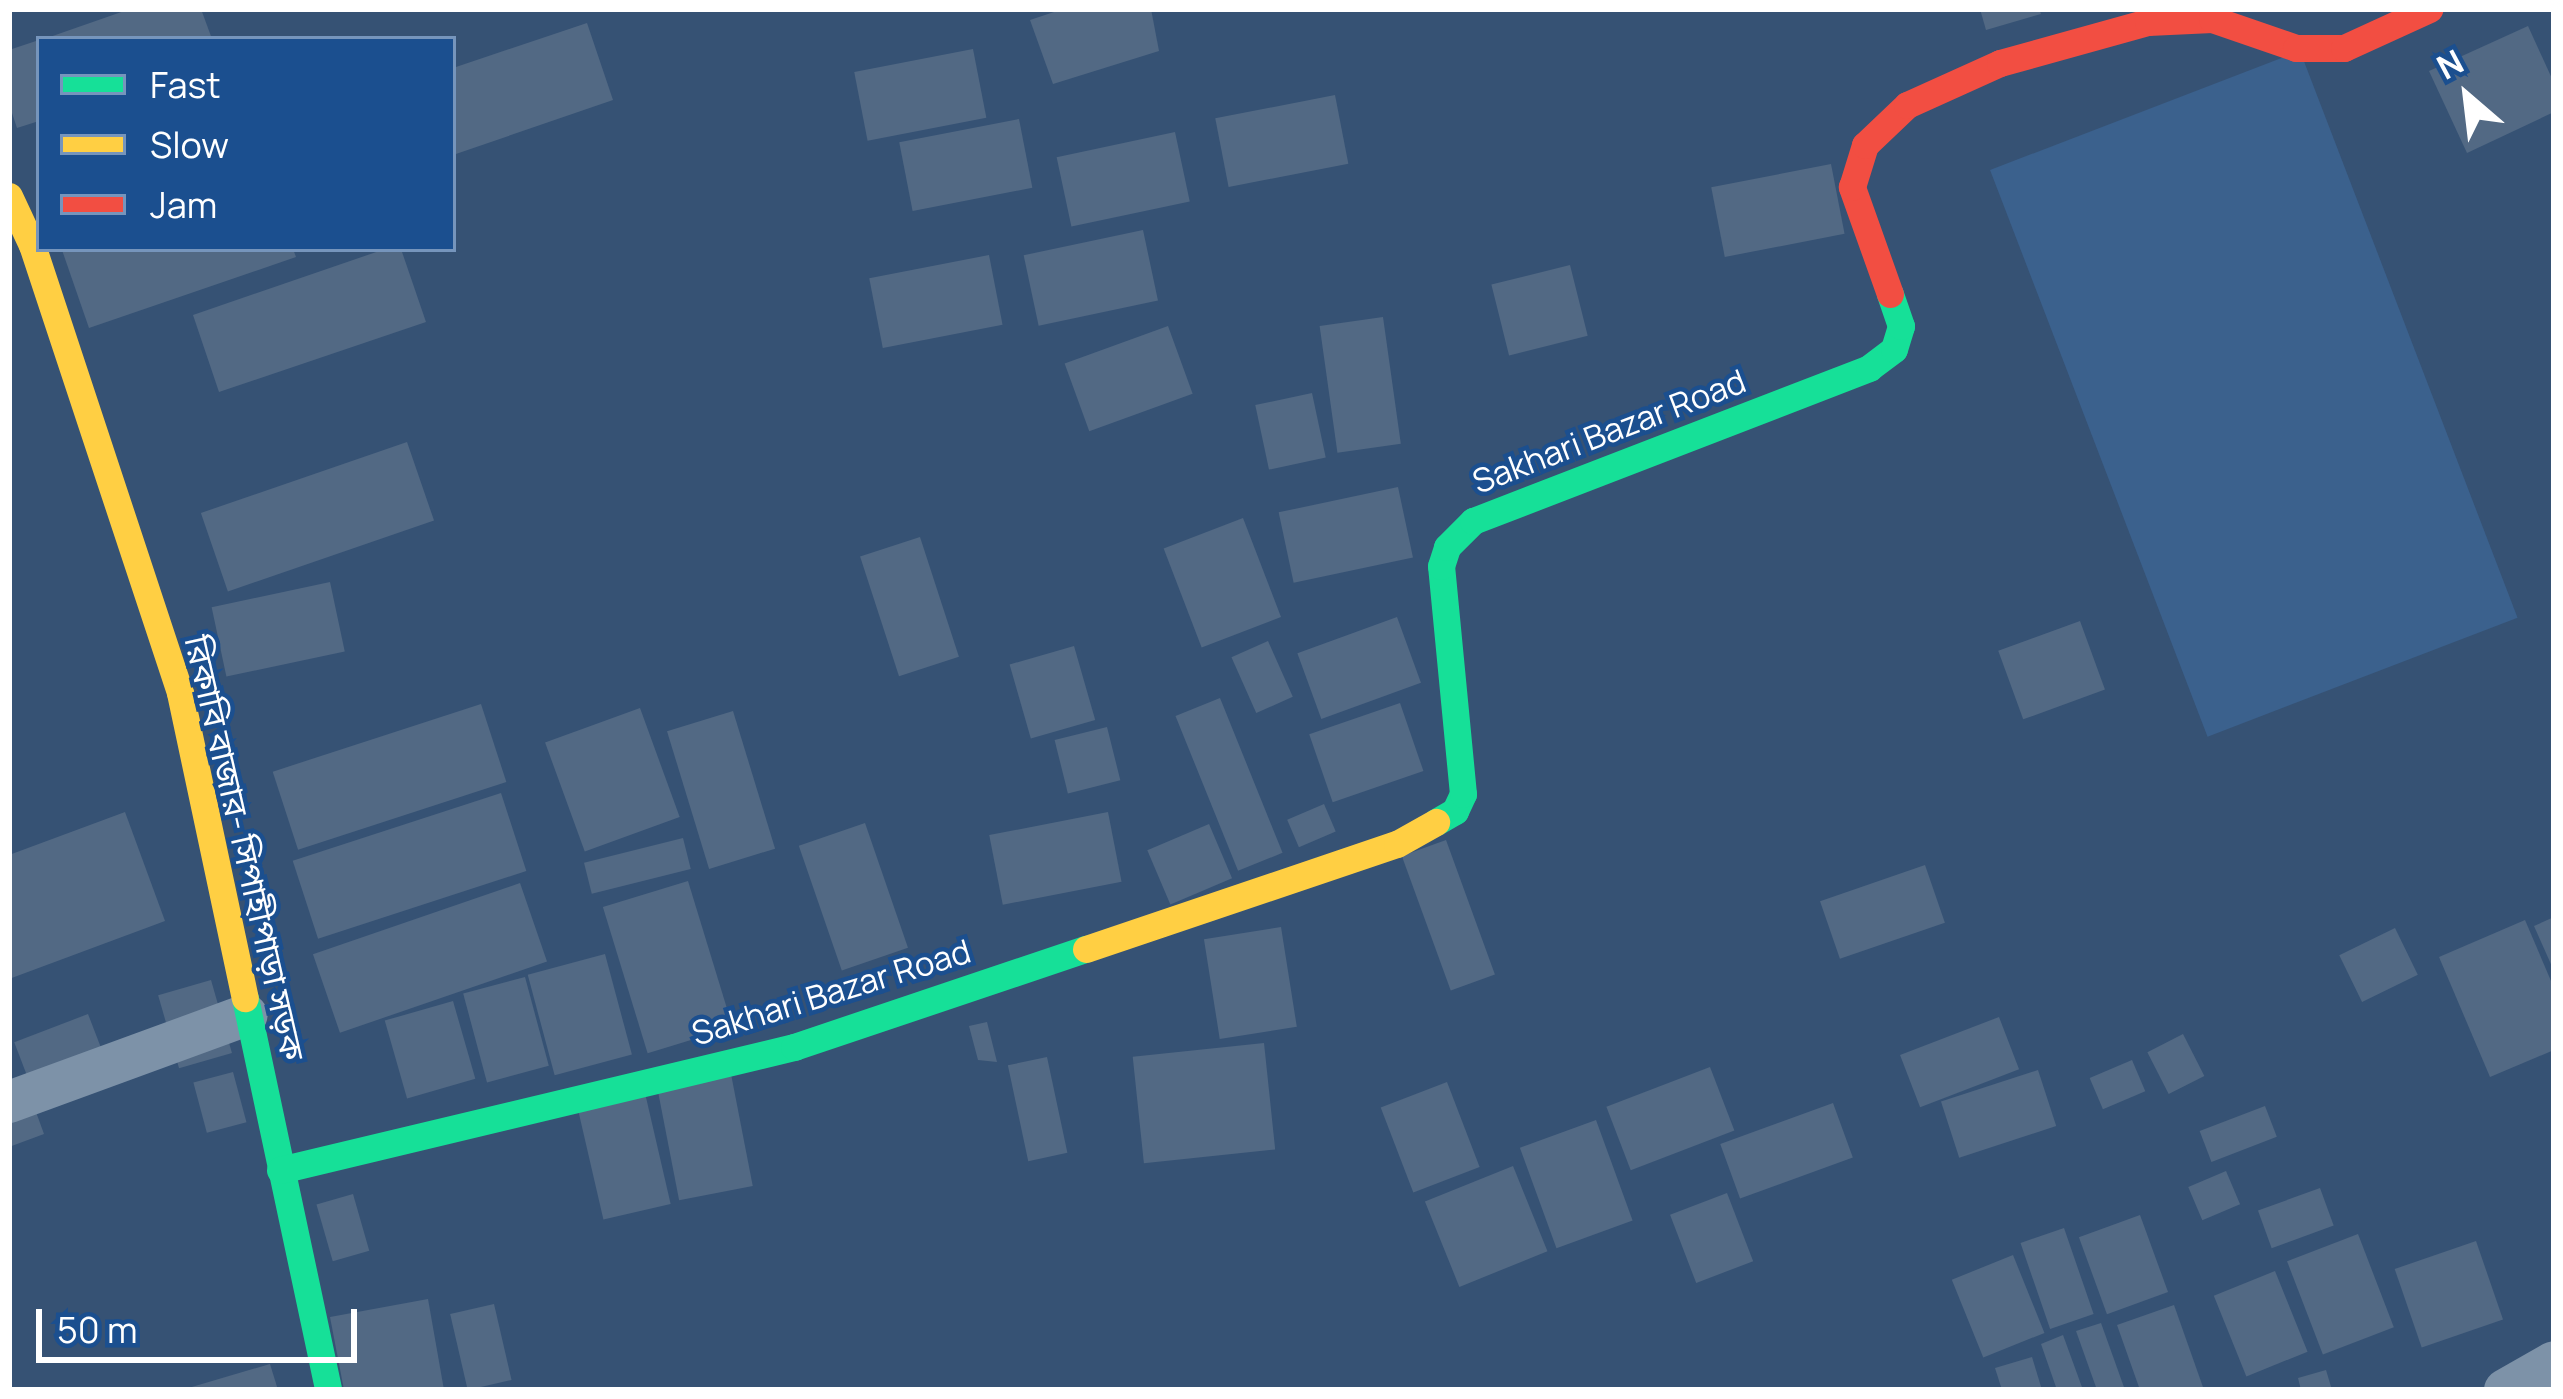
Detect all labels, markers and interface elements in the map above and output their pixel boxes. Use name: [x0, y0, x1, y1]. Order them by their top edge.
legend: [36, 36, 456, 252]
north arrow: [2407, 36, 2527, 156]
text: N: [2429, 38, 2471, 89]
text: Fast: [150, 60, 221, 109]
text: Slow: [150, 120, 229, 169]
text: Jam: [150, 180, 217, 229]
street label: Sakhari Bazar Road: [1467, 361, 1751, 501]
street label: রিকাবি বাজার- সিপাহীপাড়া সড়ক: [177, 632, 313, 1064]
street label: Sakhari Bazar Road: [687, 931, 975, 1053]
scale bar: [42, 1285, 363, 1359]
text: 50 m: [57, 1305, 137, 1354]

